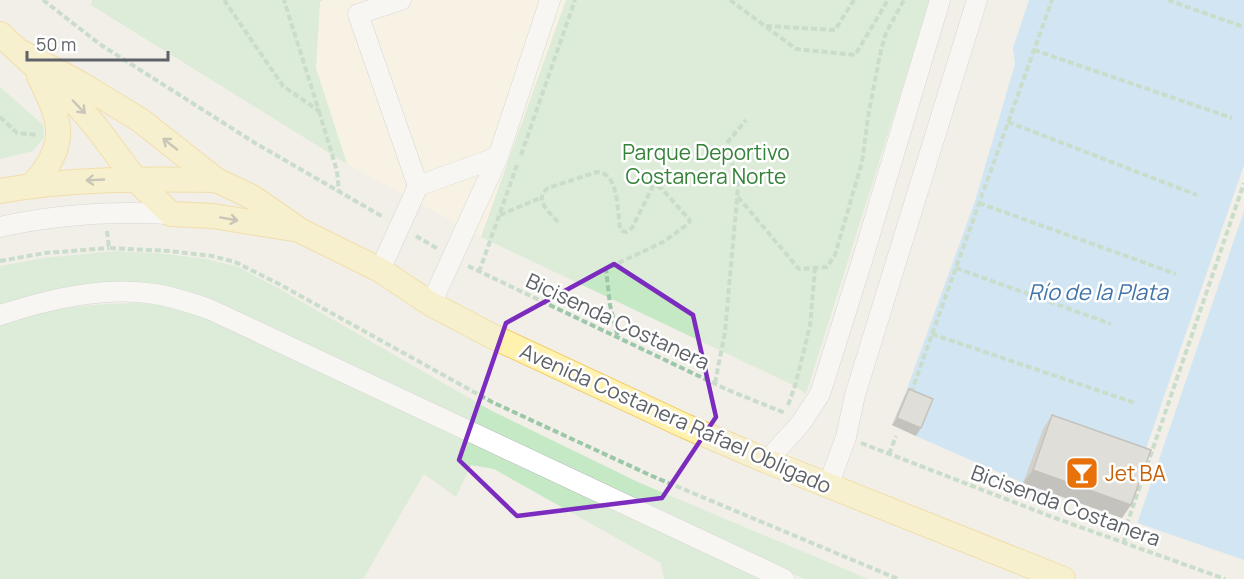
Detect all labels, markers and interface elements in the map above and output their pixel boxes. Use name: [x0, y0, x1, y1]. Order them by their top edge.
scale bar: [27, 24, 168, 62]
text: 50 m: [36, 32, 76, 56]
one-way arrow: [71, 99, 86, 114]
one-way arrow: [162, 137, 178, 150]
park label: Parque Deportivo Costanera Norte: [622, 138, 790, 190]
one-way arrow: [85, 174, 105, 185]
one-way arrow: [219, 213, 238, 224]
street label: Bicisenda Costanera: [522, 266, 714, 376]
water label: Río de la Plata: [1028, 277, 1170, 307]
street label: Avenida Costanera Rafael Obligado: [516, 336, 836, 500]
bar icon: Jet BA: [1064, 455, 1100, 491]
street label: Bicisenda Costanera: [967, 458, 1165, 552]
place label: Jet BA: [1105, 459, 1166, 487]

